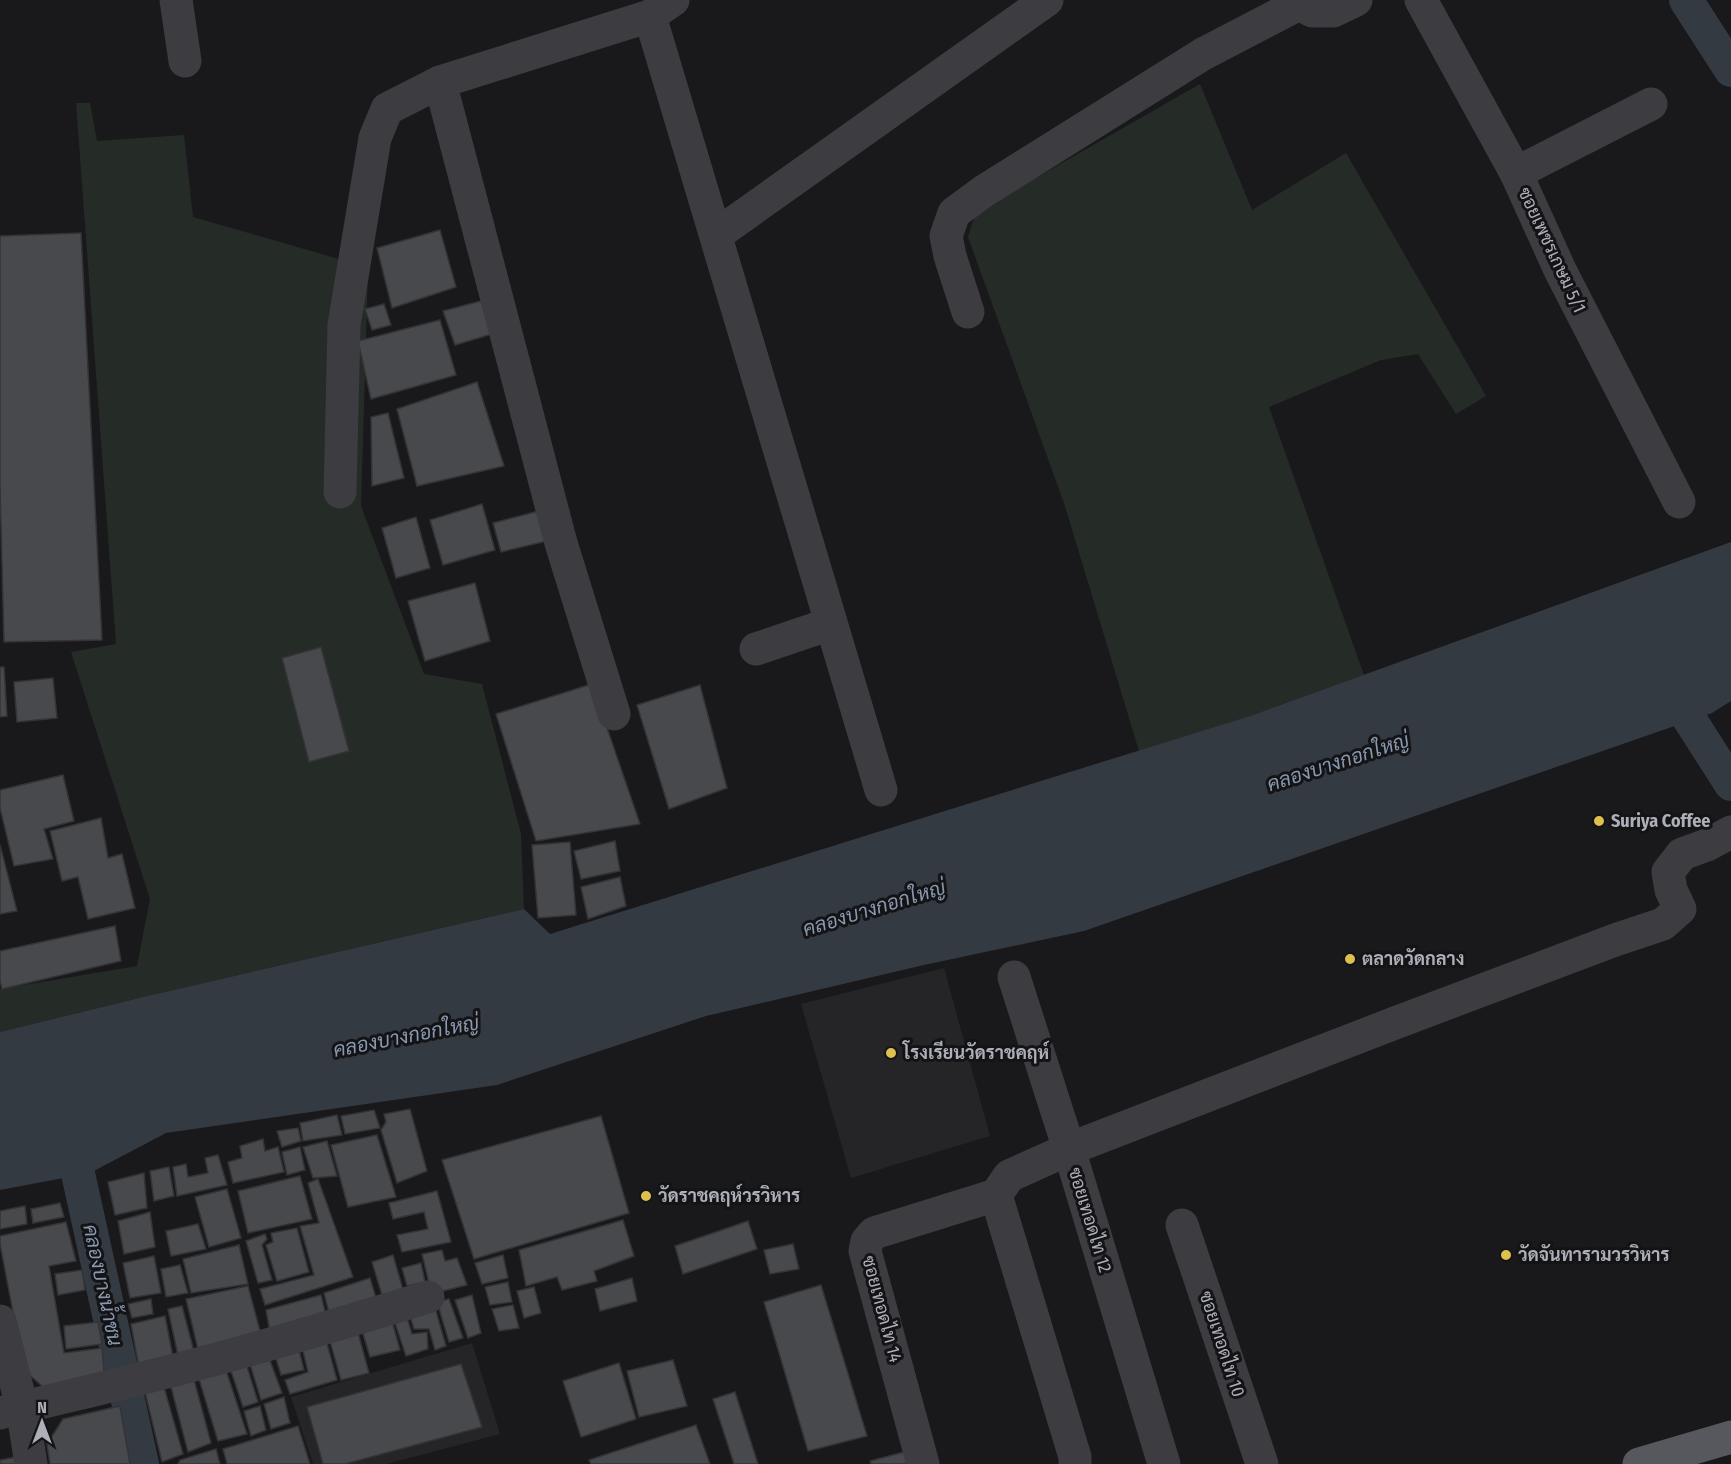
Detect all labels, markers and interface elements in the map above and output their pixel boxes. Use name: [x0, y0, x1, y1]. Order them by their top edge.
street label: ซอยเพชรเกษม 5/1: [1513, 184, 1591, 316]
water label: คลองบางกอกใหญ่: [1264, 726, 1413, 796]
place label: Suriya Coffee: [1611, 810, 1710, 832]
marker: Suriya Coffee: [1592, 814, 1606, 828]
water label: คลองบางกอกใหญ่: [799, 874, 949, 941]
place label: ตลาดวัดกลาง: [1362, 948, 1464, 970]
marker: ตลาดวัดกลาง: [1343, 952, 1357, 966]
water label: คลองบางกอกใหญ่: [331, 1009, 482, 1062]
place label: โรงเรียนวัดราชคฤห์: [902, 1040, 1050, 1064]
marker: โรงเรียนวัดราชคฤห์: [884, 1046, 898, 1060]
street label: ซอยเทอดไท 12: [1064, 1164, 1118, 1275]
place label: วัดราชคฤห์วรวิหาร: [658, 1183, 800, 1207]
marker: วัดราชคฤห์วรวิหาร: [639, 1189, 653, 1203]
water label: คลองบางน้ำชน: [78, 1221, 133, 1348]
place label: วัดจันทารามวรวิหาร: [1518, 1243, 1670, 1266]
marker: วัดจันทารามวรวิหาร: [1499, 1248, 1513, 1262]
street label: ซอยเทอดไท 14: [857, 1253, 909, 1365]
street label: ซอยเทอดไท 10: [1195, 1288, 1251, 1400]
north arrow: [12, 1392, 72, 1452]
text: N: [37, 1398, 47, 1417]

